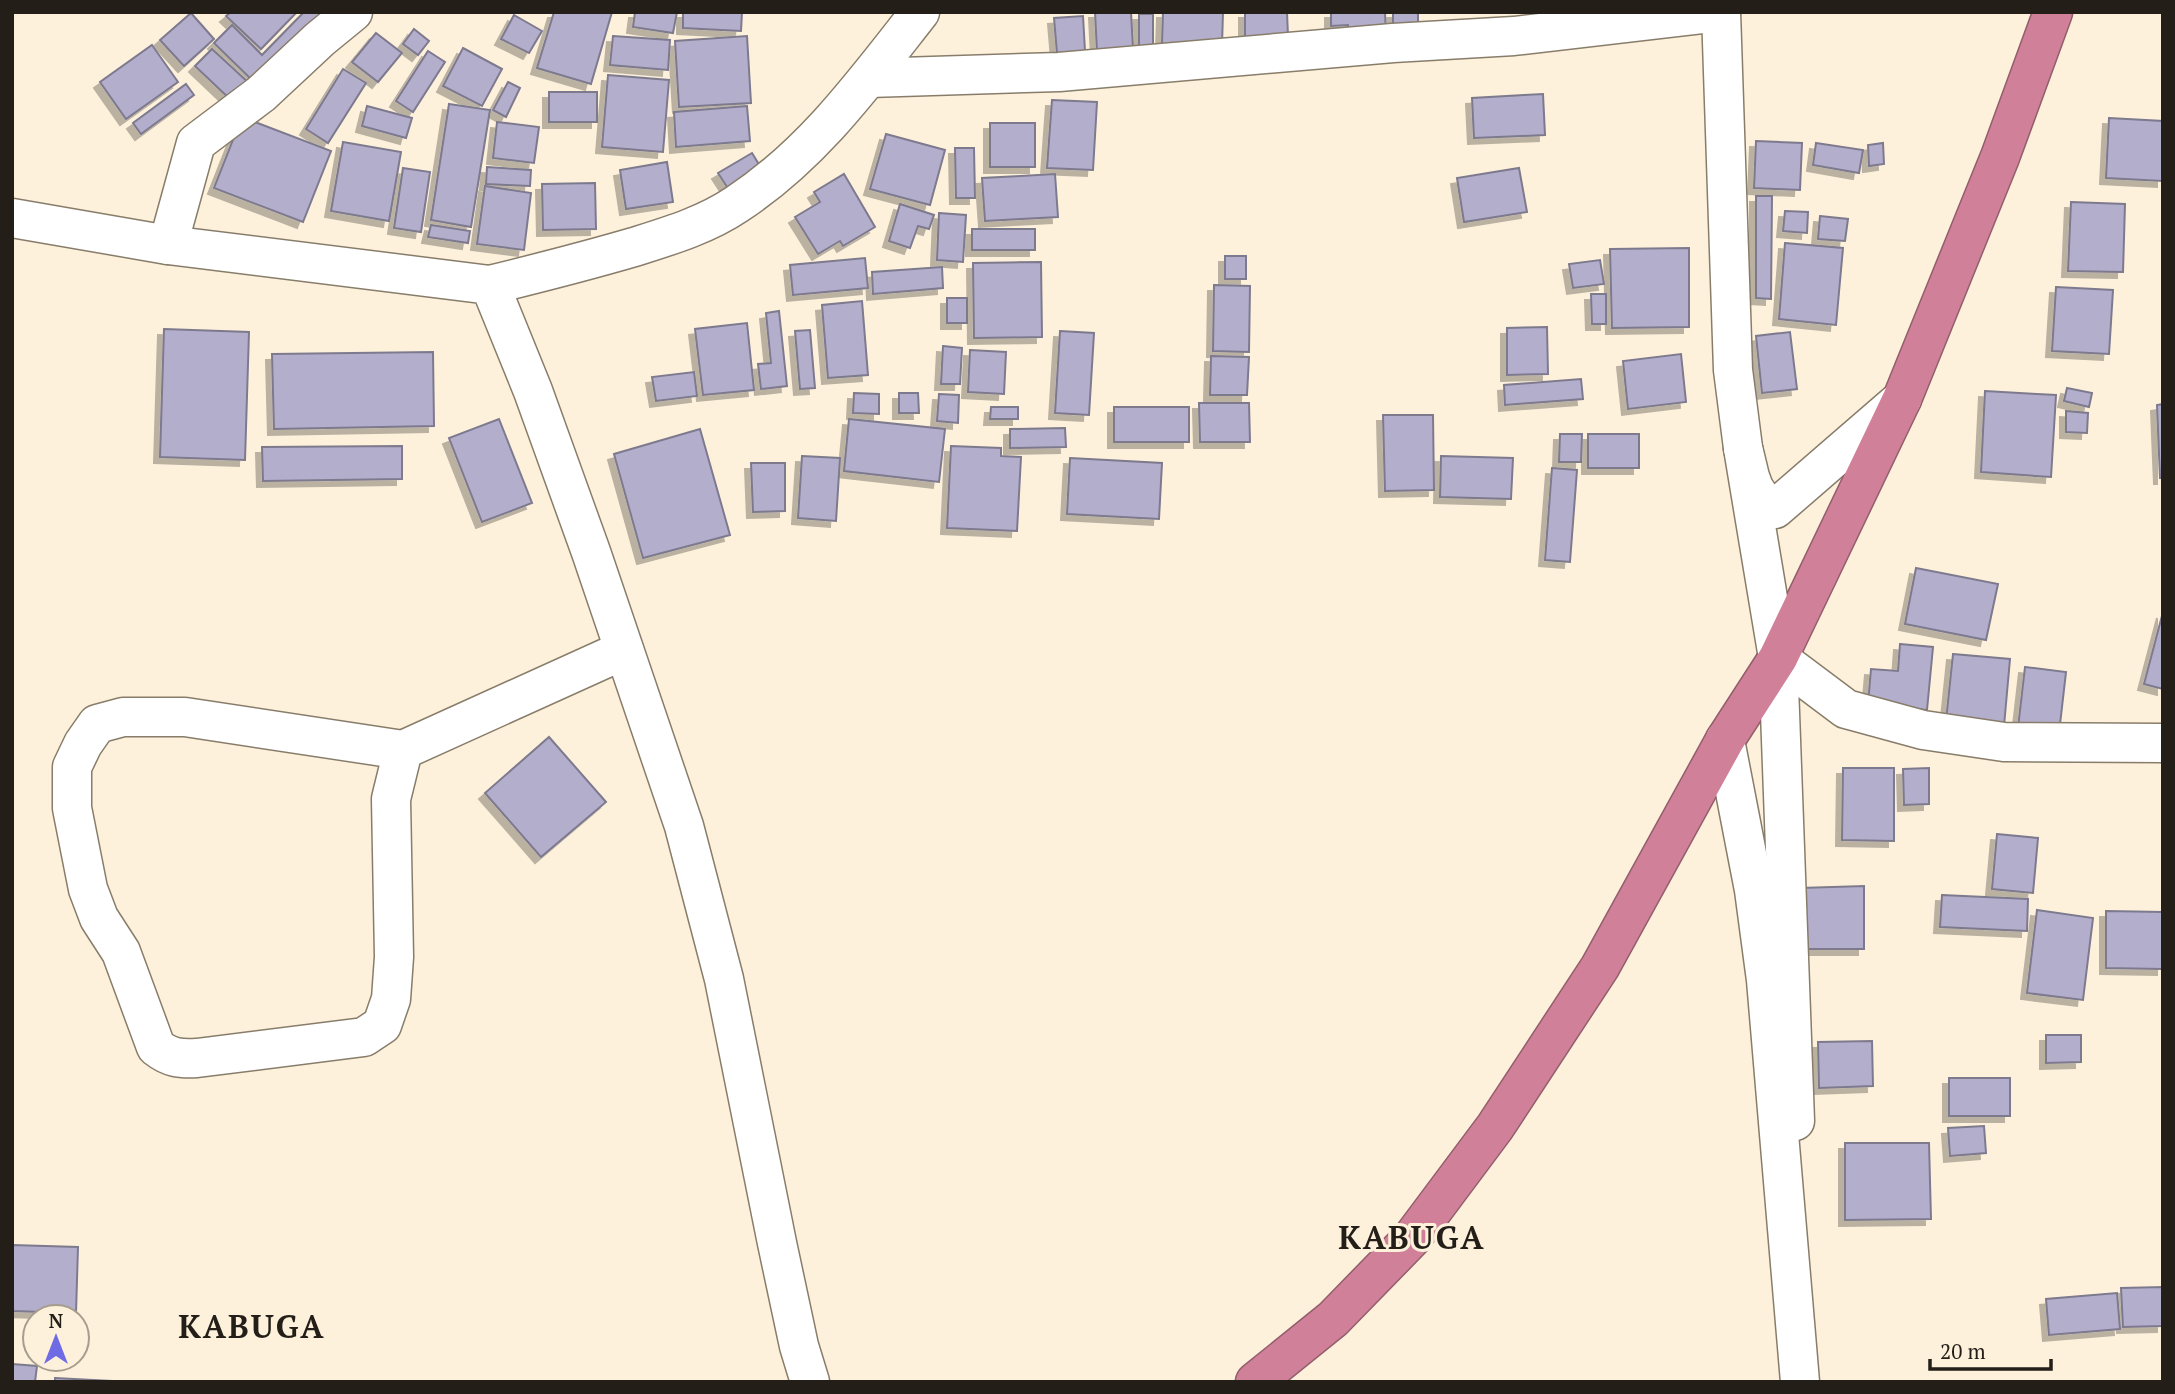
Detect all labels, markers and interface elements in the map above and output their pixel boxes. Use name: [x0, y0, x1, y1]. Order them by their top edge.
district label: KABUGA: [1338, 1216, 1486, 1258]
north arrow: [21, 1303, 91, 1373]
district label: KABUGA: [178, 1305, 326, 1347]
text: N: [49, 1308, 64, 1333]
scale bar: [1930, 1328, 2051, 1372]
text: 20 m: [1940, 1337, 1986, 1365]

